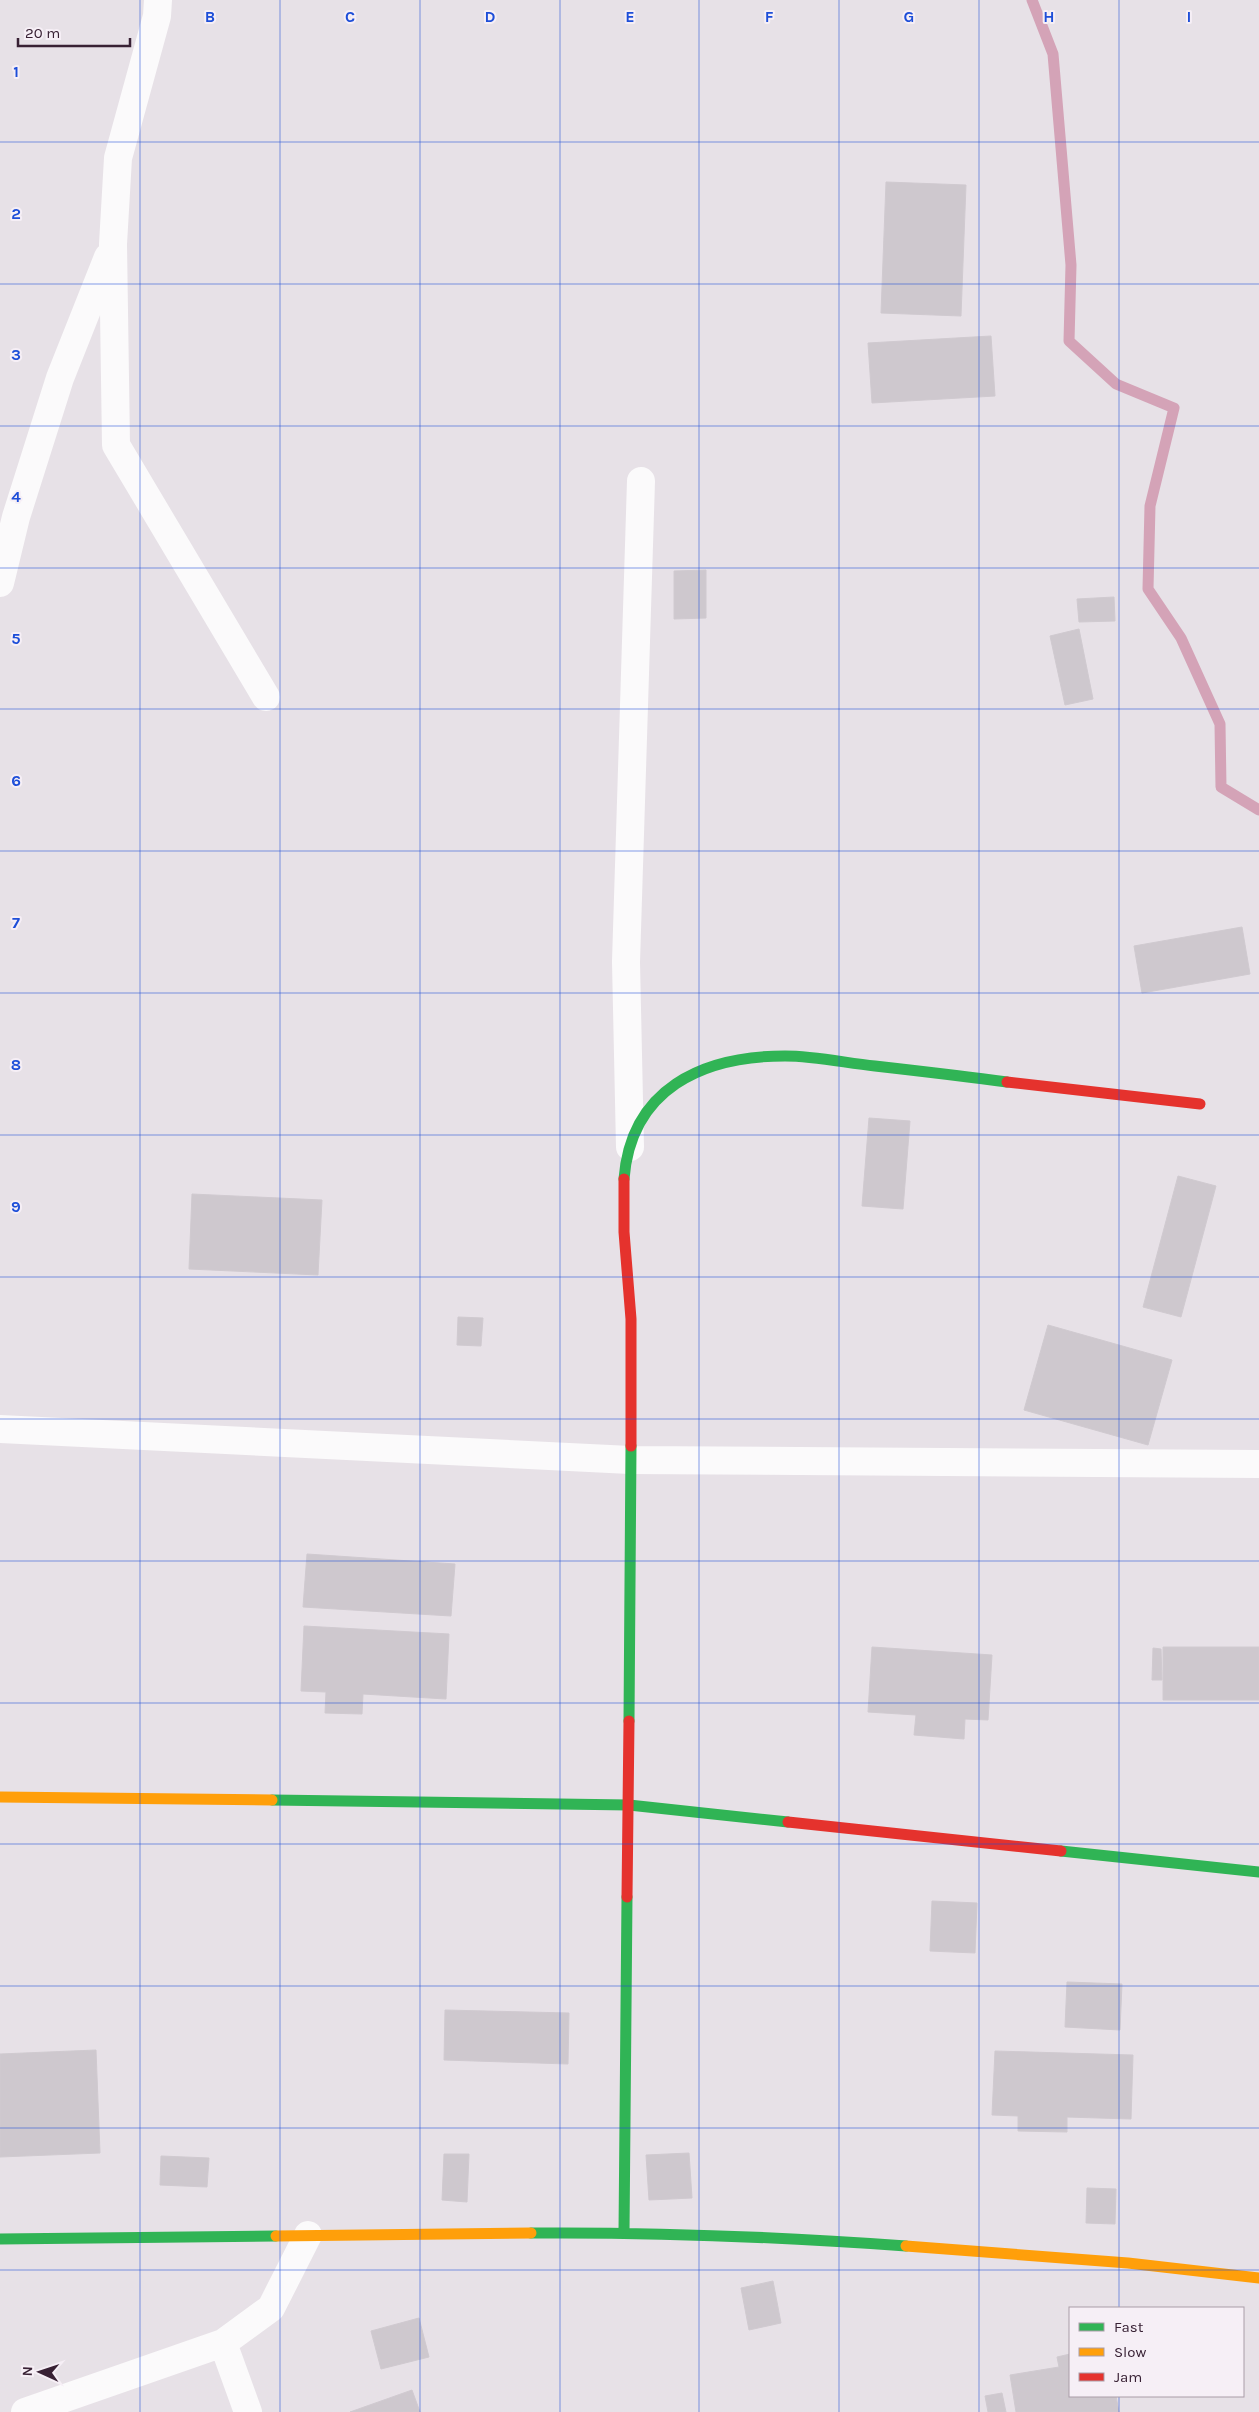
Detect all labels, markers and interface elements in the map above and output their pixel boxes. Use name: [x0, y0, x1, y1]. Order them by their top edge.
text: B: [205, 7, 215, 26]
text: C: [345, 7, 355, 26]
text: D: [485, 7, 496, 26]
text: E: [625, 7, 635, 26]
text: F: [765, 7, 774, 26]
text: G: [904, 7, 914, 26]
text: H: [1043, 7, 1055, 26]
text: I: [1187, 7, 1191, 26]
scale bar: [18, 15, 130, 47]
text: 20 m: [25, 24, 60, 42]
text: 1: [13, 62, 19, 81]
text: 2: [11, 204, 21, 223]
text: 3: [11, 345, 21, 364]
text: 4: [11, 487, 21, 506]
text: 5: [11, 629, 21, 648]
text: 6: [11, 771, 21, 790]
text: 7: [12, 913, 20, 932]
text: 8: [11, 1055, 21, 1074]
text: 9: [11, 1197, 21, 1216]
legend: [1069, 2307, 1244, 2397]
text: Fast: [1114, 2318, 1144, 2336]
text: Slow: [1114, 2343, 1146, 2361]
north arrow: [15, 2347, 65, 2397]
text: N: [19, 2366, 36, 2377]
text: Jam: [1114, 2368, 1142, 2386]

